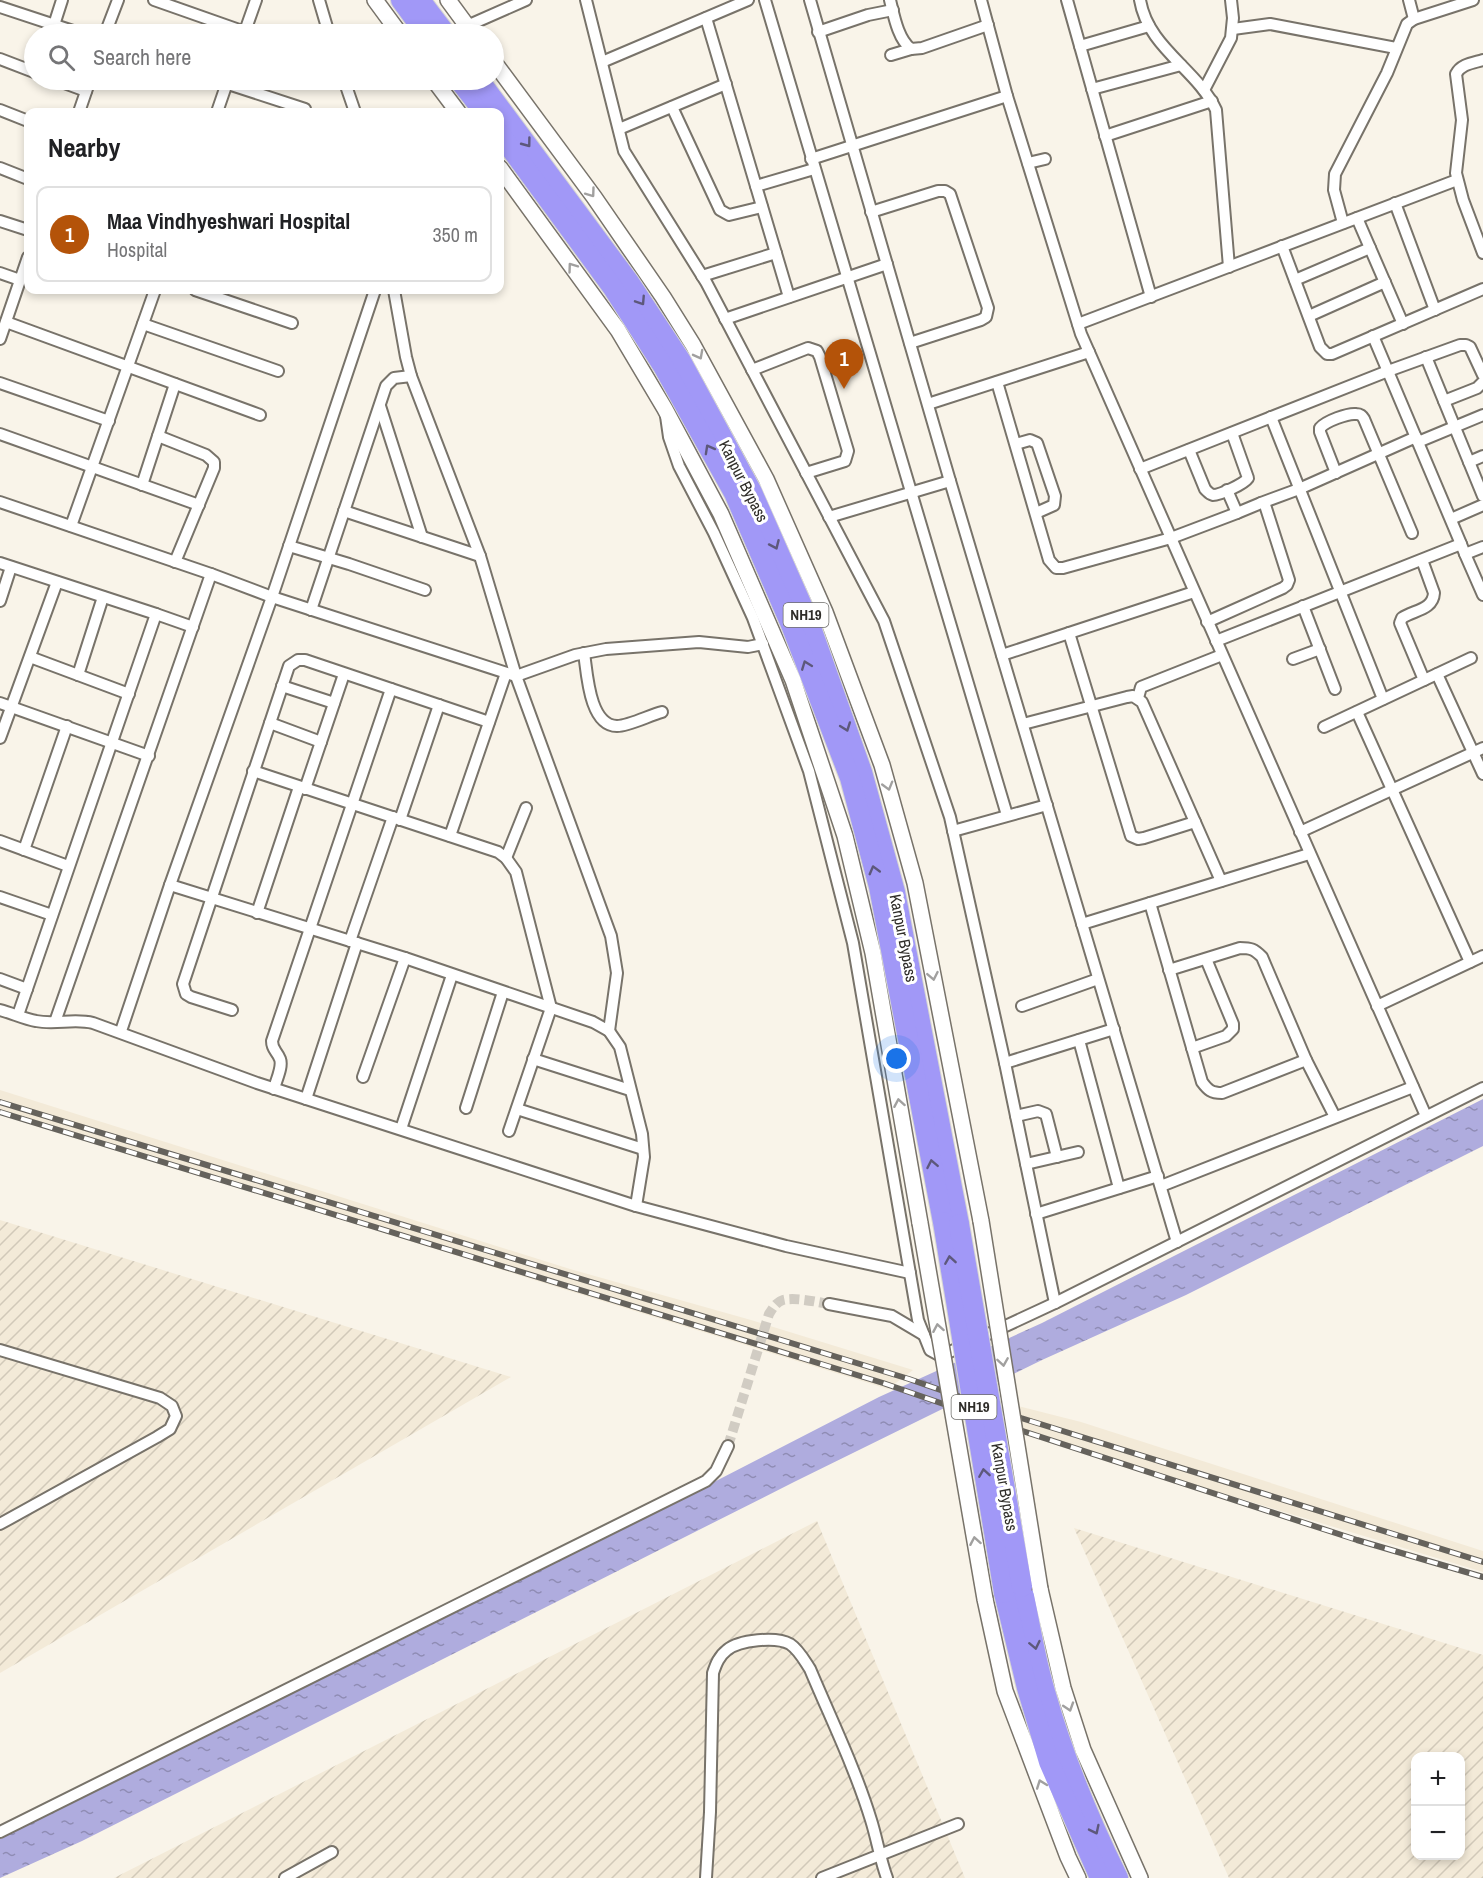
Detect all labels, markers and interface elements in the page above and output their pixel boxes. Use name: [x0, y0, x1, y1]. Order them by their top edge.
search box: [24, 24, 504, 90]
icon: search: [45, 41, 78, 74]
text: Search here: [93, 42, 191, 72]
text: Nearby: [48, 130, 120, 165]
one-way arrow: [519, 137, 530, 148]
one-way arrow: [584, 187, 595, 198]
text: Maa Vindhyeshwari Hospital: [107, 206, 350, 236]
text: 1: [65, 221, 74, 248]
text: 350 m: [432, 221, 478, 248]
text: Hospital: [107, 236, 167, 263]
one-way arrow: [568, 262, 579, 273]
one-way arrow: [634, 294, 645, 305]
pin: 1: [824, 340, 864, 389]
one-way arrow: [692, 349, 703, 360]
street label: Kanpur Bypass: [714, 436, 774, 526]
one-way arrow: [705, 445, 716, 455]
one-way arrow: [768, 539, 780, 550]
road number: NH19: [784, 603, 828, 627]
one-way arrow: [801, 660, 814, 671]
one-way arrow: [839, 721, 852, 731]
one-way arrow: [881, 781, 893, 791]
one-way arrow: [869, 865, 881, 876]
street label: Kanpur Bypass: [885, 892, 923, 984]
one-way arrow: [926, 971, 939, 981]
your location: [882, 1044, 911, 1073]
one-way arrow: [893, 1099, 906, 1109]
one-way arrow: [926, 1159, 939, 1169]
one-way arrow: [944, 1256, 956, 1265]
one-way arrow: [932, 1324, 945, 1334]
one-way arrow: [997, 1358, 1009, 1367]
road number: NH19: [952, 1395, 996, 1419]
street label: Kanpur Bypass: [986, 1441, 1024, 1533]
one-way arrow: [979, 1469, 991, 1478]
one-way arrow: [970, 1536, 982, 1546]
one-way arrow: [1027, 1639, 1040, 1649]
one-way arrow: [1062, 1701, 1074, 1712]
map controls: [1411, 1752, 1465, 1860]
button: +: [1411, 1752, 1465, 1806]
one-way arrow: [1036, 1780, 1049, 1790]
button: −: [1411, 1806, 1465, 1860]
one-way arrow: [1087, 1823, 1099, 1834]

